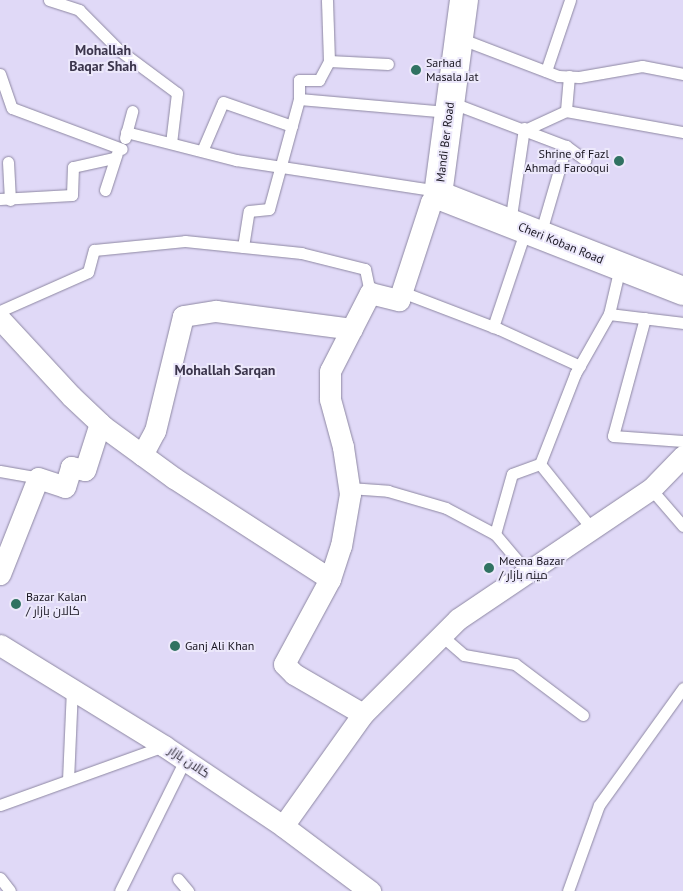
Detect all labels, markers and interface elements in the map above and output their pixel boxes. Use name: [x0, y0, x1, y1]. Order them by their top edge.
district label: Mohallah Baqar Shah: [69, 42, 137, 74]
place label: Sarhad Masala Jat: [426, 56, 479, 84]
marker: Sarhad Masala Jat: [410, 64, 422, 76]
street label: Mandi Ber Road: [433, 101, 457, 183]
place label: Shrine of Fazl Ahmad Farooqui: [525, 147, 609, 175]
marker: Shrine of Fazl Ahmad Farooqui: [613, 155, 625, 167]
street label: Cheri Koban Road: [516, 219, 606, 267]
district label: Mohallah Sarqan: [175, 362, 275, 378]
place label: Meena Bazar / مينہ بازار: [499, 554, 565, 582]
marker: Meena Bazar / مينہ بازار: [483, 562, 495, 574]
place label: Bazar Kalan / کالان بازار: [26, 590, 87, 618]
marker: Bazar Kalan / کالان بازار: [10, 598, 22, 610]
place label: Ganj Ali Khan: [185, 639, 255, 653]
marker: Ganj Ali Khan: [169, 640, 181, 652]
street label: کالان بازار: [166, 743, 212, 781]

